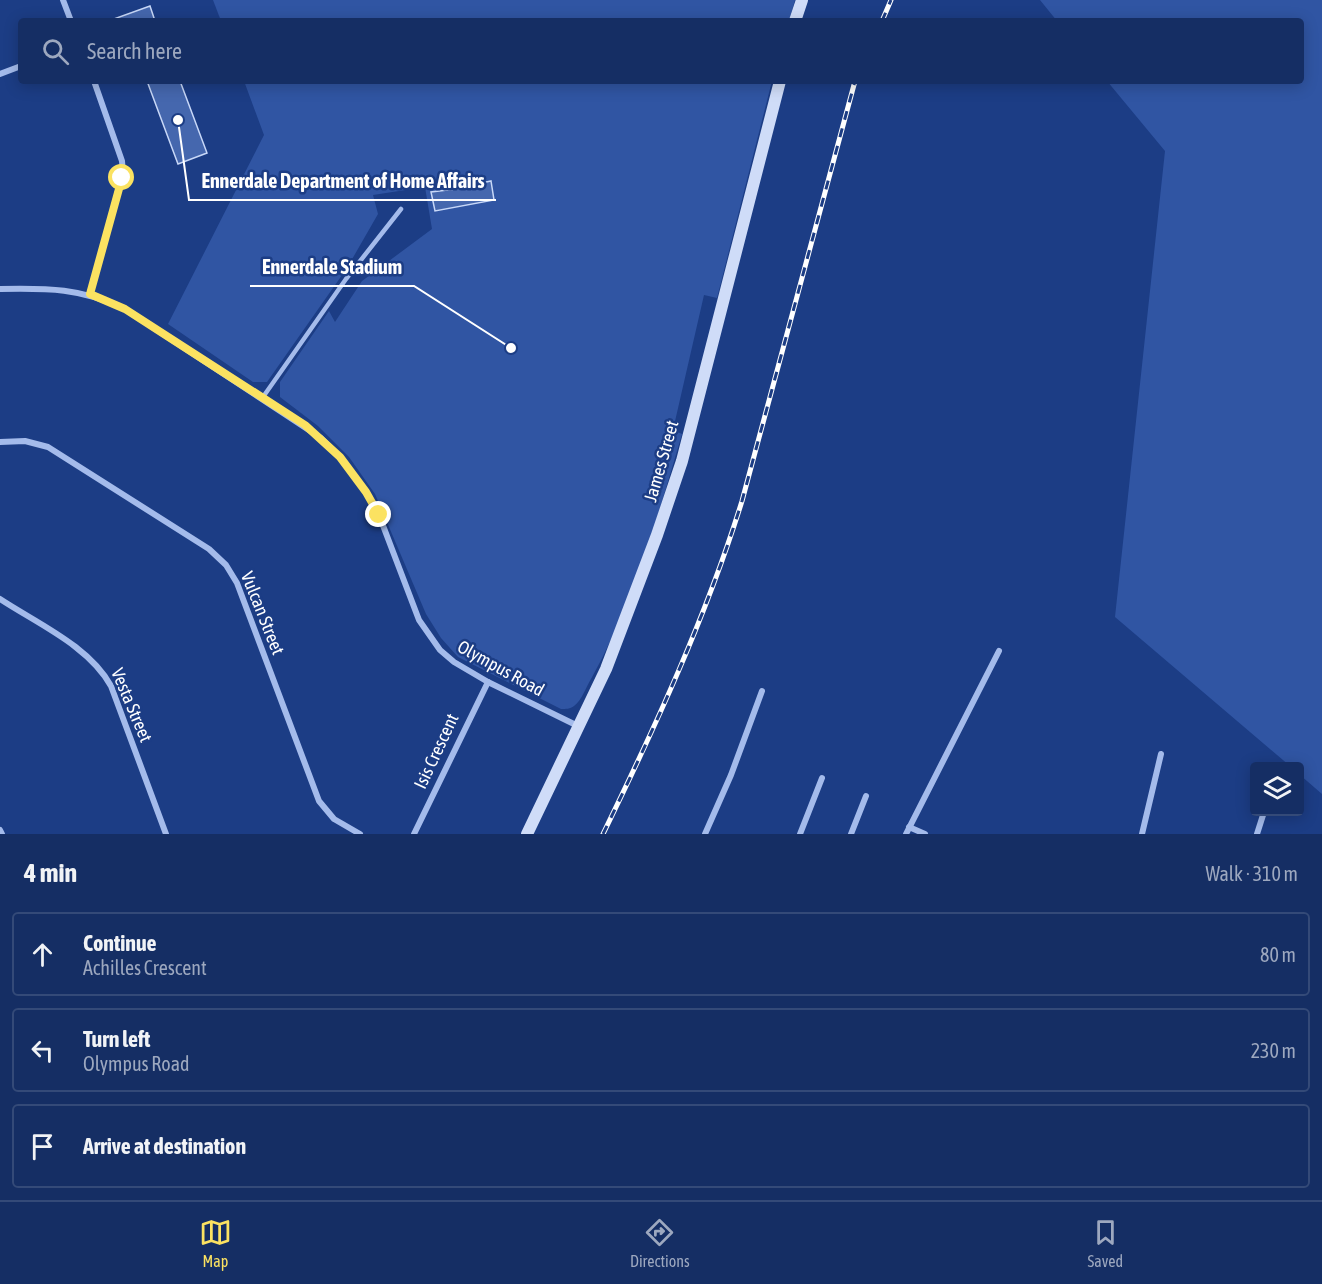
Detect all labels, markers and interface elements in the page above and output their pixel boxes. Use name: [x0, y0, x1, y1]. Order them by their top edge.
search box: [18, 18, 1304, 84]
icon: search: [39, 35, 72, 68]
text: Search here: [87, 38, 182, 64]
callout: Ennerdale Department of Home Affairs: [189, 162, 496, 200]
route start: [108, 164, 134, 190]
text: Ennerdale Department of Home Affairs: [201, 169, 485, 192]
callout: Ennerdale Stadium: [250, 248, 414, 286]
text: Ennerdale Stadium: [262, 255, 402, 278]
street label: James Street: [639, 418, 683, 504]
route end: [365, 501, 391, 527]
street label: Vulcan Street: [237, 568, 289, 658]
street label: Olympus Road: [454, 636, 548, 700]
street label: Vesta Street: [107, 665, 157, 745]
street label: Isis Crescent: [409, 710, 463, 792]
map controls: [1250, 762, 1304, 816]
button: layers: [1250, 762, 1304, 816]
text: 4 min: [24, 858, 77, 888]
text: Walk · 310 m: [1206, 862, 1298, 885]
text: Continue: [83, 930, 157, 956]
icon: ahead: [26, 938, 59, 971]
text: 80 m: [1260, 943, 1296, 966]
text: Achilles Crescent: [83, 956, 207, 979]
text: Turn left: [83, 1026, 150, 1052]
icon: left: [26, 1034, 59, 1067]
text: 230 m: [1251, 1039, 1296, 1062]
text: Olympus Road: [83, 1052, 190, 1075]
icon: arrive: [26, 1130, 59, 1163]
text: Arrive at destination: [83, 1133, 246, 1159]
tab: Map: [199, 1216, 232, 1270]
tab: Directions: [630, 1216, 690, 1270]
tab: Saved: [1088, 1216, 1123, 1270]

